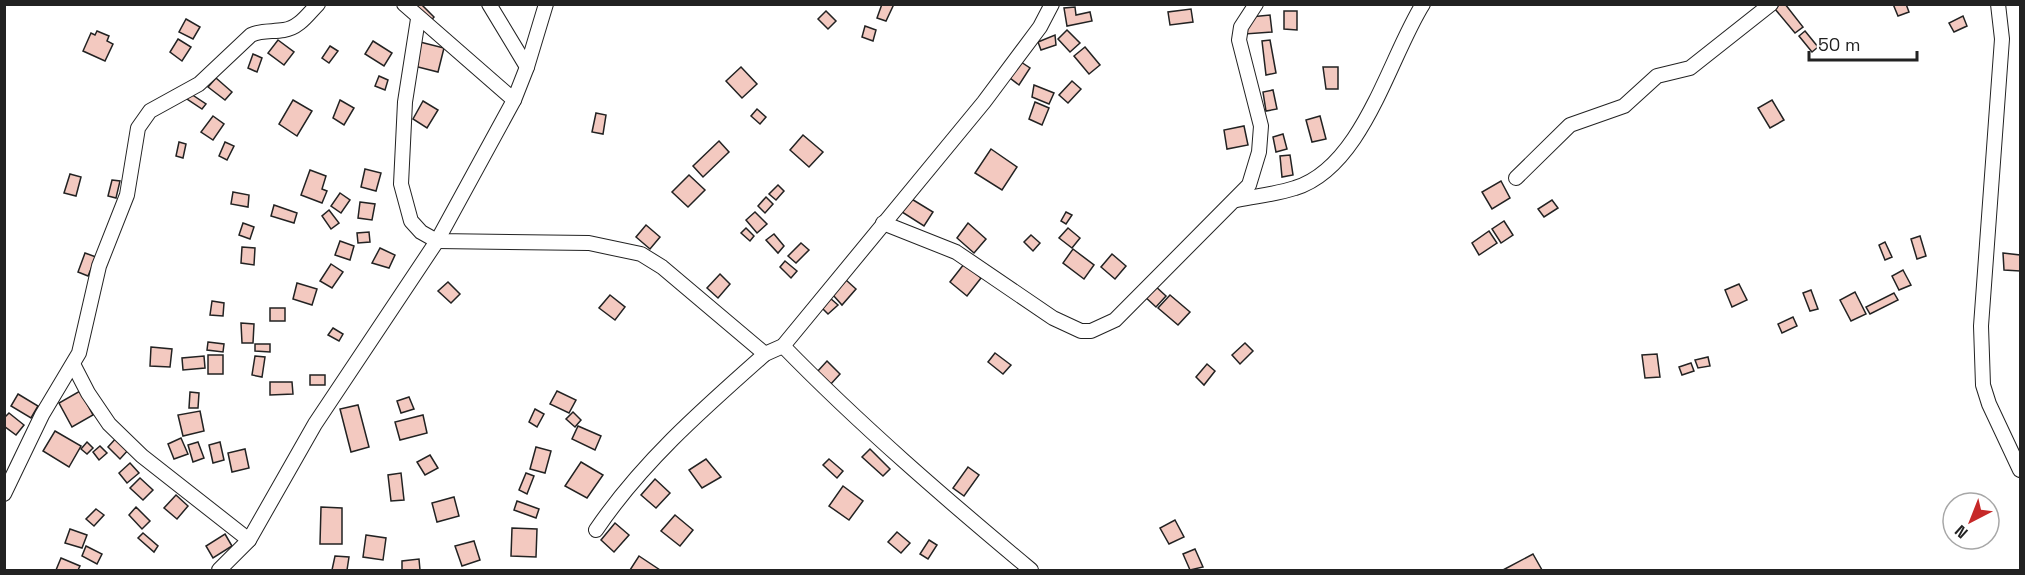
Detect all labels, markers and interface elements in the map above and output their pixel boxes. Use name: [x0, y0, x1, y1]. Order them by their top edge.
scale bar: [1809, 24, 1917, 62]
text: 50 m: [1818, 33, 1860, 56]
north arrow: [1941, 491, 2001, 551]
text: N: [1950, 520, 1972, 543]

